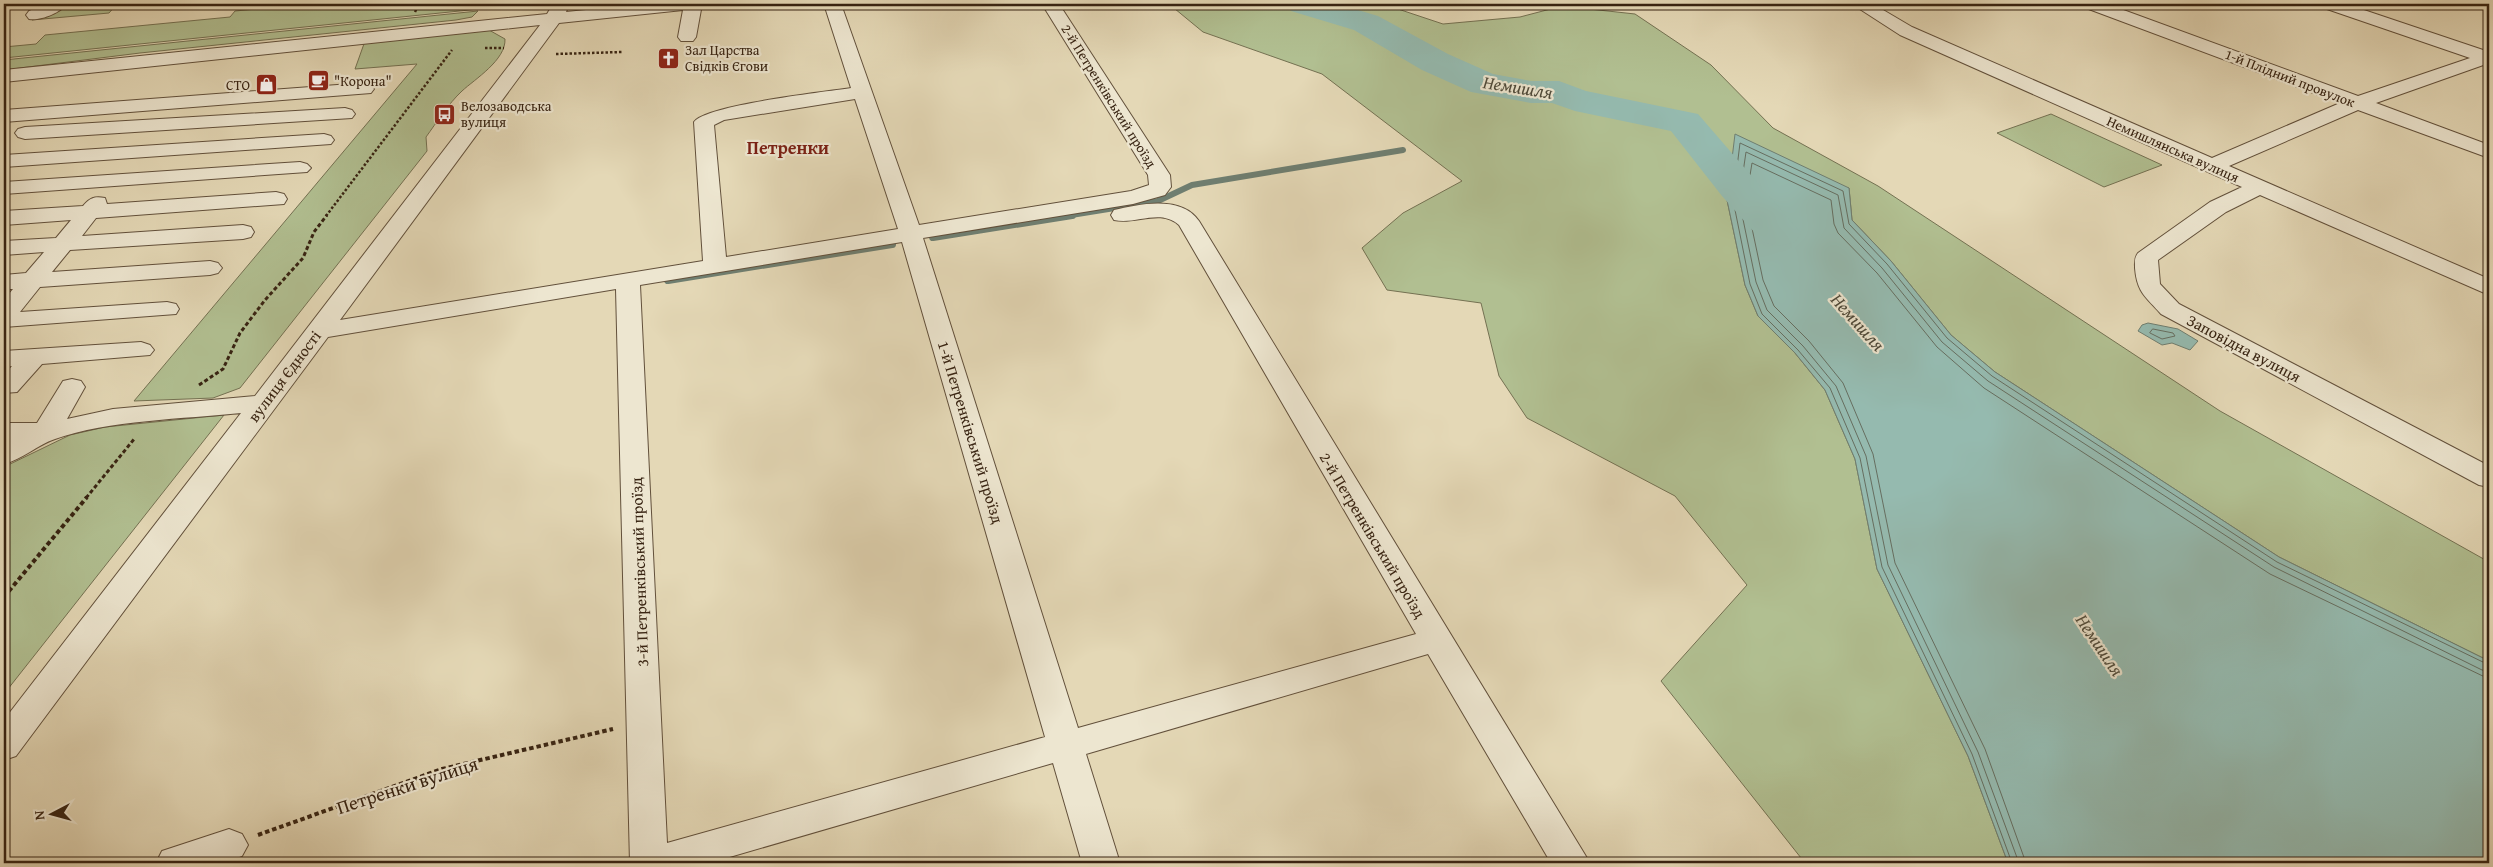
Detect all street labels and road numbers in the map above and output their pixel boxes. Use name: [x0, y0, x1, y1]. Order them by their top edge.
street label: 2-й Петренківський проїзд: [1057, 20, 1162, 172]
street label: 1-й Плідний провулок: [2222, 44, 2359, 112]
street label: Немишлянська вулиця: [2104, 111, 2242, 187]
street label: Заповідна вулиця: [2183, 308, 2305, 388]
street label: вулиця Єдності: [242, 325, 327, 427]
street label: 1-й Петренківський проїзд: [932, 338, 1010, 527]
street label: 2-й Петренківський проїзд: [1314, 447, 1432, 623]
street label: 3-й Петренківський проїзд: [624, 476, 654, 667]
street label: Петренки вулиця: [333, 749, 482, 821]

